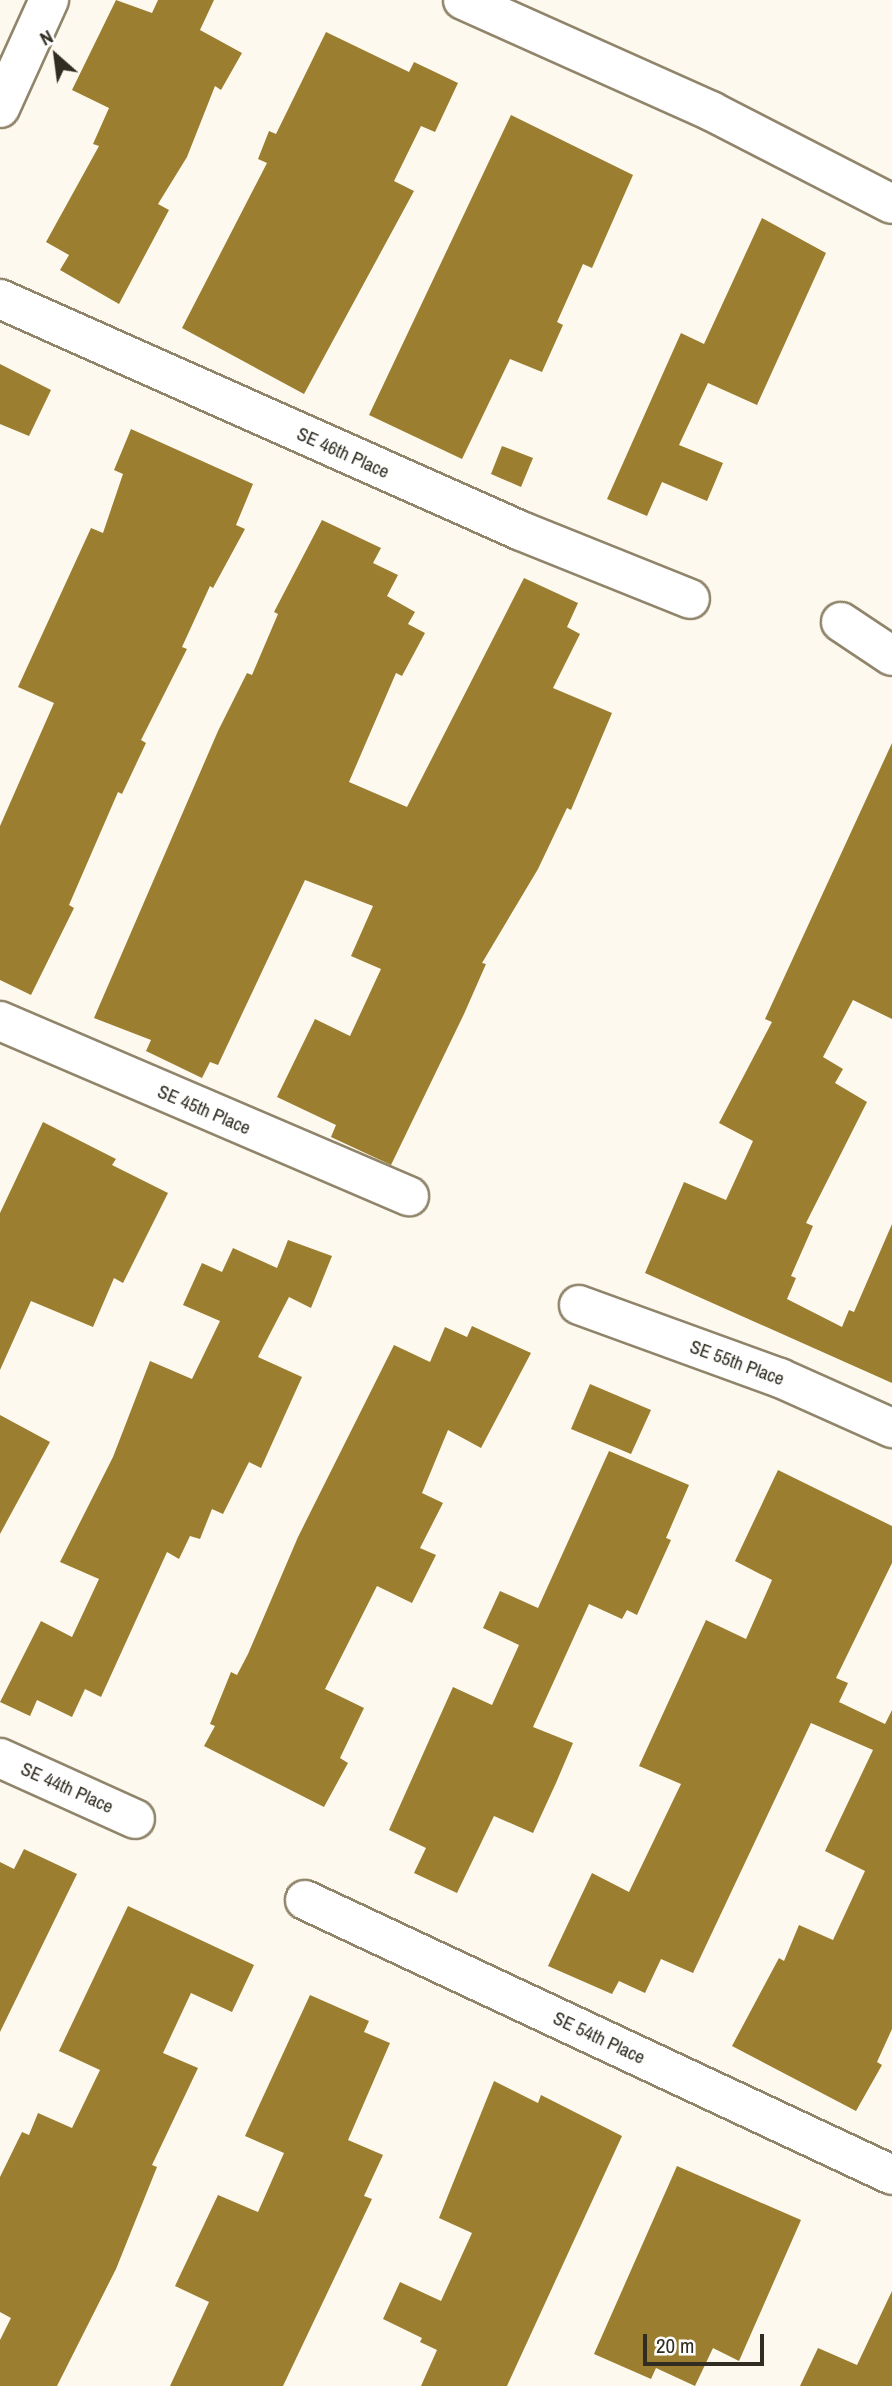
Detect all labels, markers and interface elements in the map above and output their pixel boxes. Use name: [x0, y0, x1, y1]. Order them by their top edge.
north arrow: [21, 21, 91, 91]
text: N: [35, 23, 57, 52]
street label: SE 46th Place: [293, 423, 393, 483]
street label: SE 45th Place: [154, 1080, 254, 1140]
street label: SE 55th Place: [687, 1335, 787, 1391]
street label: SE 44th Place: [17, 1758, 117, 1818]
street label: SE 54th Place: [549, 2007, 649, 2069]
scale bar: [647, 2320, 768, 2364]
text: 20 m: [656, 2331, 694, 2360]

